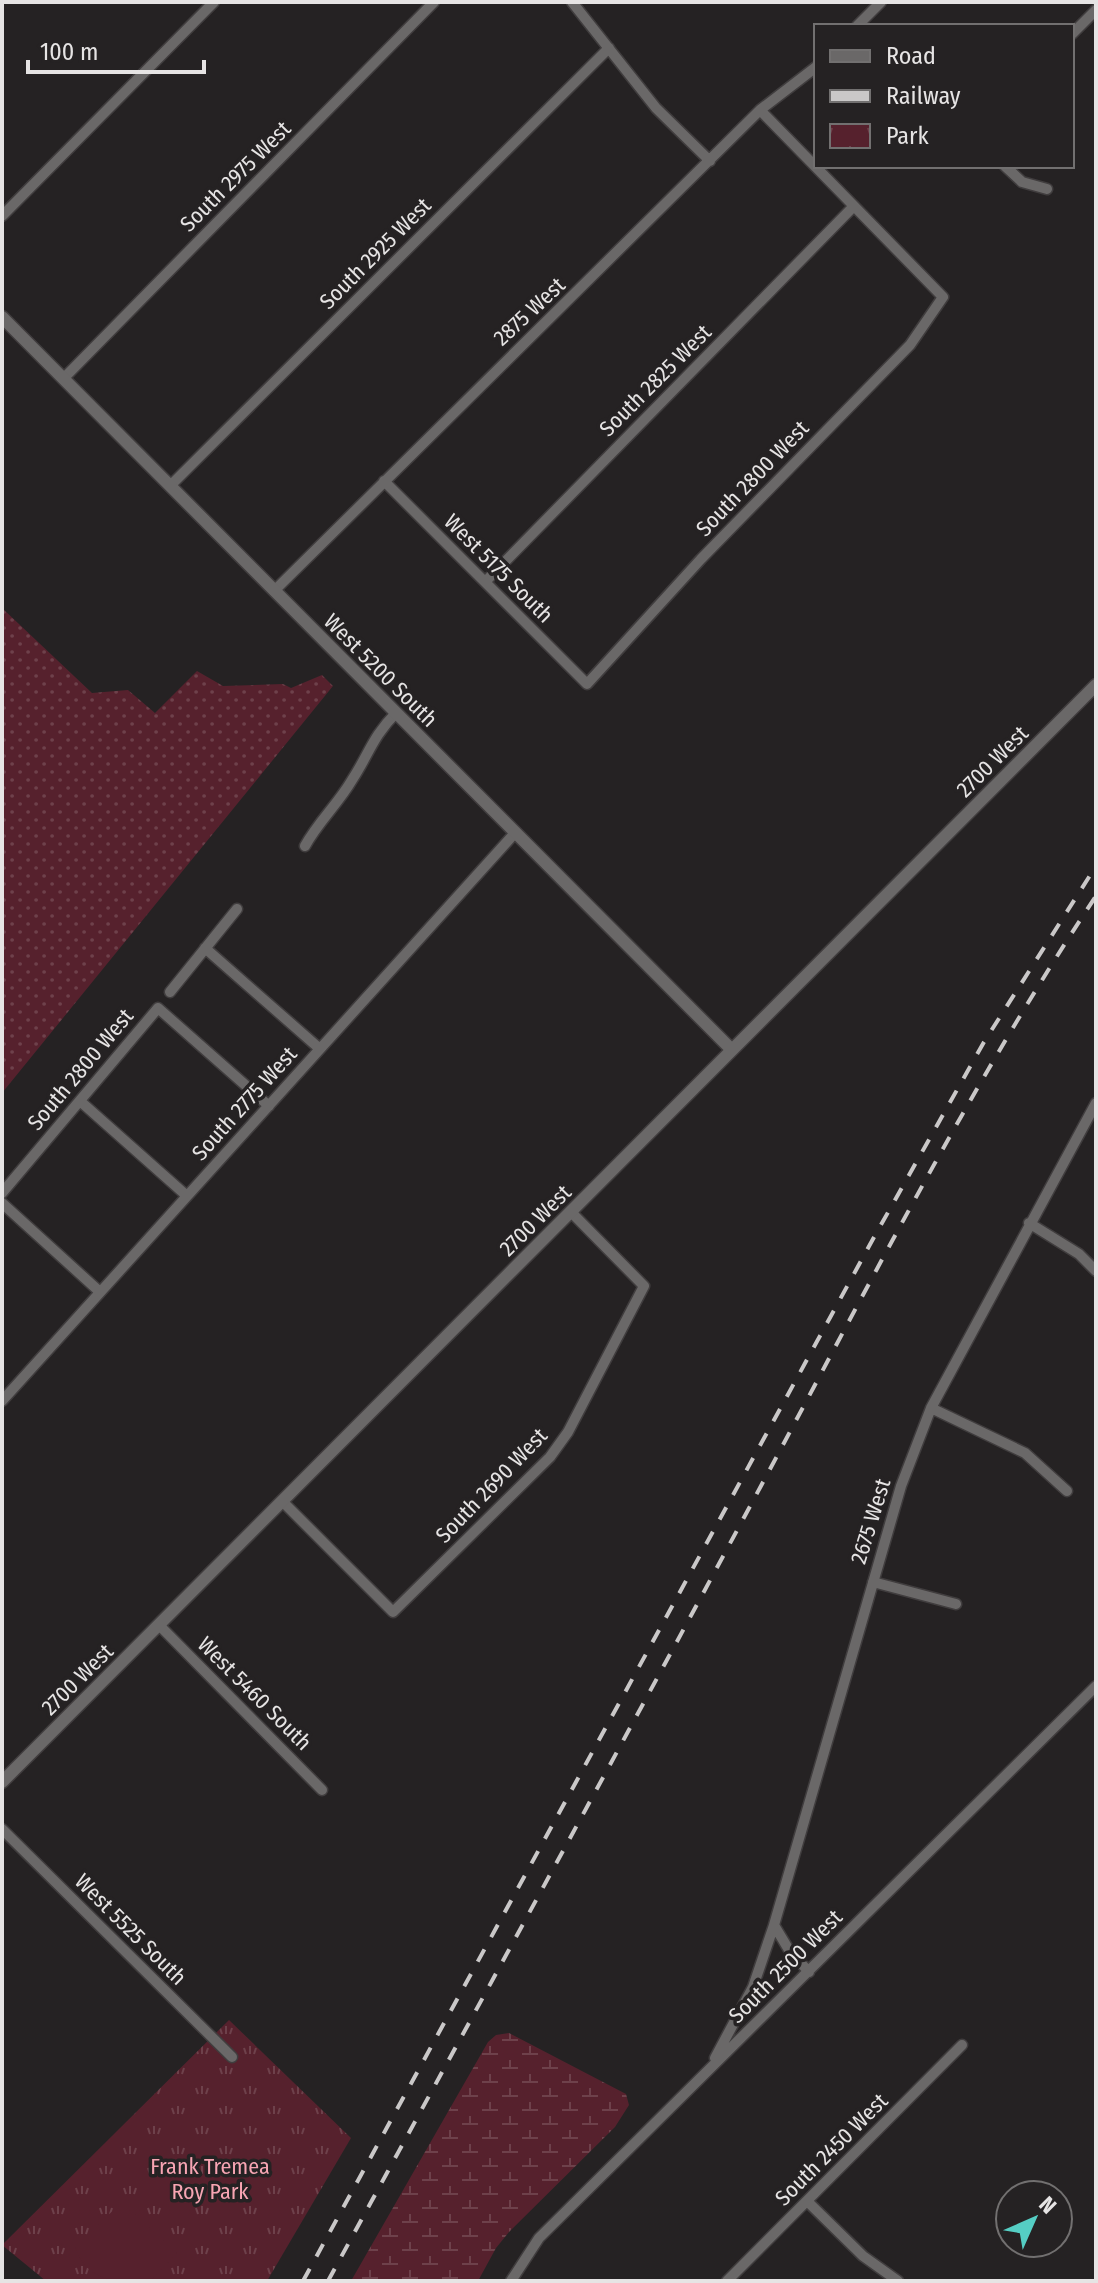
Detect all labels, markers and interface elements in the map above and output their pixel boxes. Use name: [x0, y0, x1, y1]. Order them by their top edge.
scale bar: [28, 24, 204, 74]
legend: [814, 24, 1074, 168]
text: 100 m: [40, 38, 98, 66]
text: Road: [886, 42, 936, 70]
text: Railway: [886, 82, 961, 110]
street label: South 2975 West: [174, 115, 297, 237]
text: Park: [886, 122, 929, 150]
street label: South 2925 West: [314, 191, 437, 315]
street label: 2875 West: [488, 271, 571, 351]
street label: South 2825 West: [594, 318, 718, 442]
street label: South 2800 West: [690, 414, 815, 542]
street label: West 5175 South: [438, 508, 559, 629]
street label: West 5200 South: [318, 608, 443, 733]
street label: 2700 West: [951, 719, 1034, 803]
street label: South 2800 West: [22, 1002, 140, 1136]
street label: South 2775 West: [186, 1040, 303, 1166]
street label: 2700 West: [494, 1178, 577, 1262]
street label: South 2690 West: [430, 1422, 553, 1548]
street label: 2675 West: [845, 1474, 896, 1567]
street label: West 5460 South: [192, 1631, 317, 1756]
street label: 2700 West: [36, 1637, 119, 1721]
street label: West 5525 South: [69, 1868, 192, 1991]
street label: South 2500 West: [723, 1903, 848, 2029]
street label: South 2450 West: [769, 2087, 894, 2211]
park label: Frank Tremea Roy Park: [150, 2153, 270, 2205]
north arrow: [994, 2179, 1074, 2259]
text: N: [1034, 2191, 1062, 2219]

